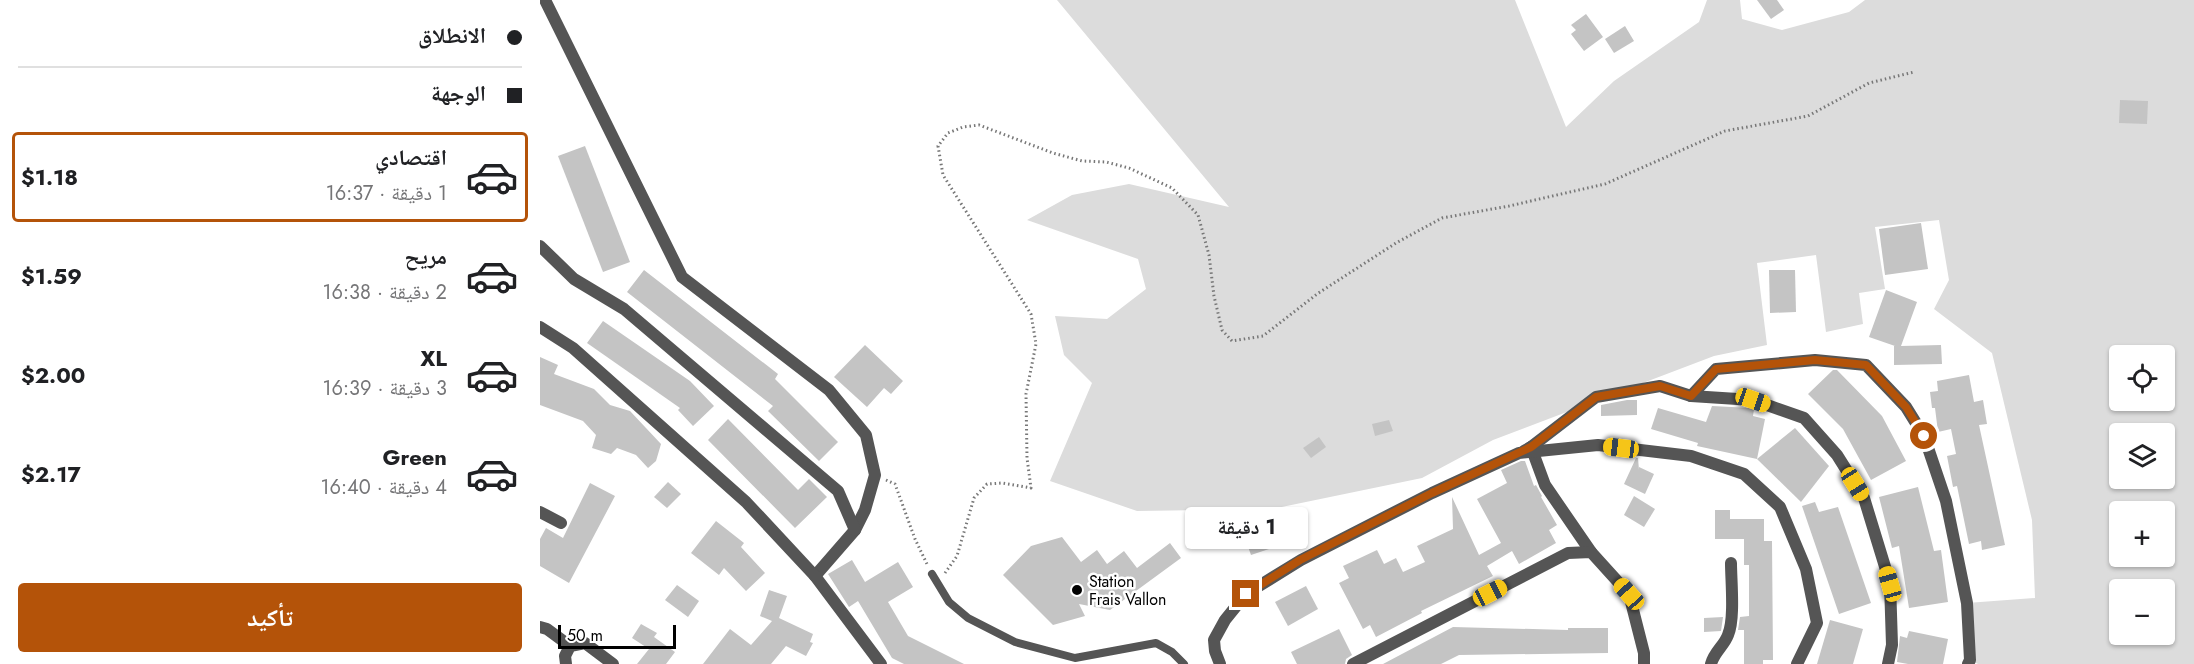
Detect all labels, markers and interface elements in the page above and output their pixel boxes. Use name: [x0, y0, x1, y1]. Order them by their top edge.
text: الانطلاق: [418, 19, 486, 51]
text: الوجهة: [431, 77, 486, 109]
text: اقتصادي: [375, 141, 447, 173]
icon: car: [465, 150, 519, 204]
text: $1.18: [21, 161, 78, 193]
text: 1 دقيقة · 16:37: [326, 179, 447, 208]
text: مريح: [404, 240, 447, 272]
icon: car: [465, 249, 519, 303]
text: $1.59: [21, 260, 82, 292]
text: 2 دقيقة · 16:38: [323, 278, 447, 307]
text: XL: [420, 342, 447, 374]
map controls: [2109, 345, 2175, 645]
button: locate: [2109, 345, 2175, 411]
icon: car: [465, 348, 519, 402]
text: $2.00: [21, 359, 85, 391]
text: 3 دقيقة · 16:39: [322, 374, 447, 403]
car: [1733, 386, 1773, 414]
route start: [1910, 422, 1937, 449]
button: layers: [2109, 423, 2175, 489]
car: [1602, 437, 1640, 459]
text: Green: [383, 441, 447, 473]
icon: car: [465, 447, 519, 501]
text: $2.17: [21, 458, 81, 490]
car: [1838, 464, 1872, 504]
text: 4 دقيقة · 16:40: [320, 473, 447, 502]
button: +: [2109, 501, 2175, 567]
callout: 1 دقيقة: [1184, 507, 1308, 549]
text: 1 دقيقة: [1217, 513, 1276, 542]
car: [1876, 564, 1904, 604]
place label: Station Frais Vallon: [1089, 570, 1166, 611]
car: [1610, 575, 1648, 613]
car: [1470, 577, 1510, 609]
button: −: [2109, 579, 2175, 645]
route end: [1232, 580, 1259, 607]
button: تأكيد: [18, 583, 522, 652]
marker: Station Frais Vallon: [1070, 583, 1084, 597]
scale bar: [558, 622, 676, 650]
text: 50 m: [567, 624, 603, 647]

